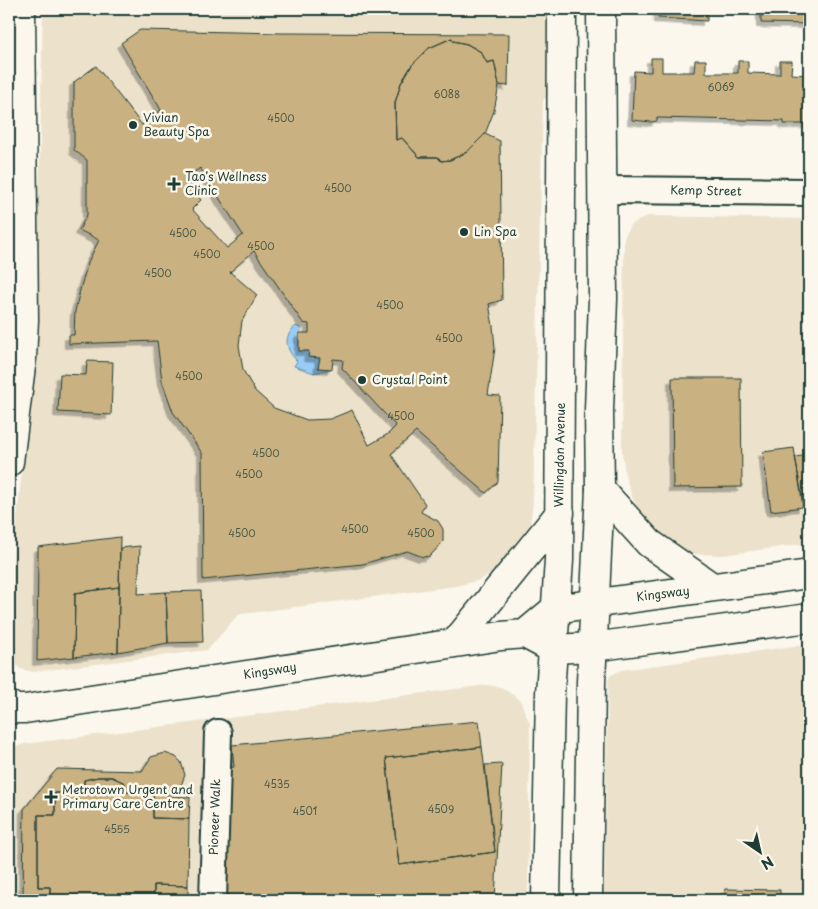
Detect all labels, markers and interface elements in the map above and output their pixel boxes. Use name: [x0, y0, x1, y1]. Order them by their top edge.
house number: 6069: [708, 79, 734, 94]
house number: 6088: [434, 86, 460, 101]
place label: Vivian Beauty Spa: [143, 108, 210, 140]
house number: 4500: [267, 110, 295, 125]
marker: Vivian Beauty Spa: [127, 119, 139, 131]
place label: Tao's Wellness Clinic: [185, 167, 267, 199]
marker: Tao's Wellness Clinic: [167, 177, 181, 191]
house number: 4500: [324, 180, 352, 195]
street label: Kemp Street: [670, 180, 742, 200]
place label: Lin Spa: [474, 222, 518, 240]
house number: 4500: [169, 225, 197, 240]
marker: Lin Spa: [458, 226, 470, 238]
house number: 4500: [247, 238, 275, 253]
house number: 4500: [193, 246, 221, 261]
house number: 4500: [144, 265, 172, 280]
house number: 4500: [376, 297, 404, 312]
house number: 4500: [435, 330, 463, 345]
house number: 4500: [175, 368, 203, 383]
place label: Crystal Point: [372, 370, 448, 388]
marker: Crystal Point: [356, 374, 368, 386]
street label: Willingdon Avenue: [549, 402, 569, 508]
house number: 4500: [387, 408, 415, 423]
house number: 4500: [252, 445, 280, 460]
house number: 4500: [235, 466, 263, 481]
house number: 4500: [341, 521, 369, 536]
house number: 4500: [228, 525, 256, 540]
house number: 4500: [407, 525, 435, 540]
street label: Kingsway: [635, 581, 690, 605]
street label: Kingsway: [242, 657, 298, 683]
house number: 4535: [264, 776, 290, 791]
street label: Pioneer Walk: [204, 779, 224, 855]
place label: Metrotown Urgent and Primary Care Centre: [62, 780, 194, 812]
marker: Metrotown Urgent and Primary Care Centre: [44, 790, 58, 804]
house number: 4509: [428, 801, 454, 816]
house number: 4501: [293, 803, 317, 818]
house number: 4555: [104, 821, 130, 836]
north arrow: [736, 826, 786, 876]
text: N: [757, 851, 778, 875]

